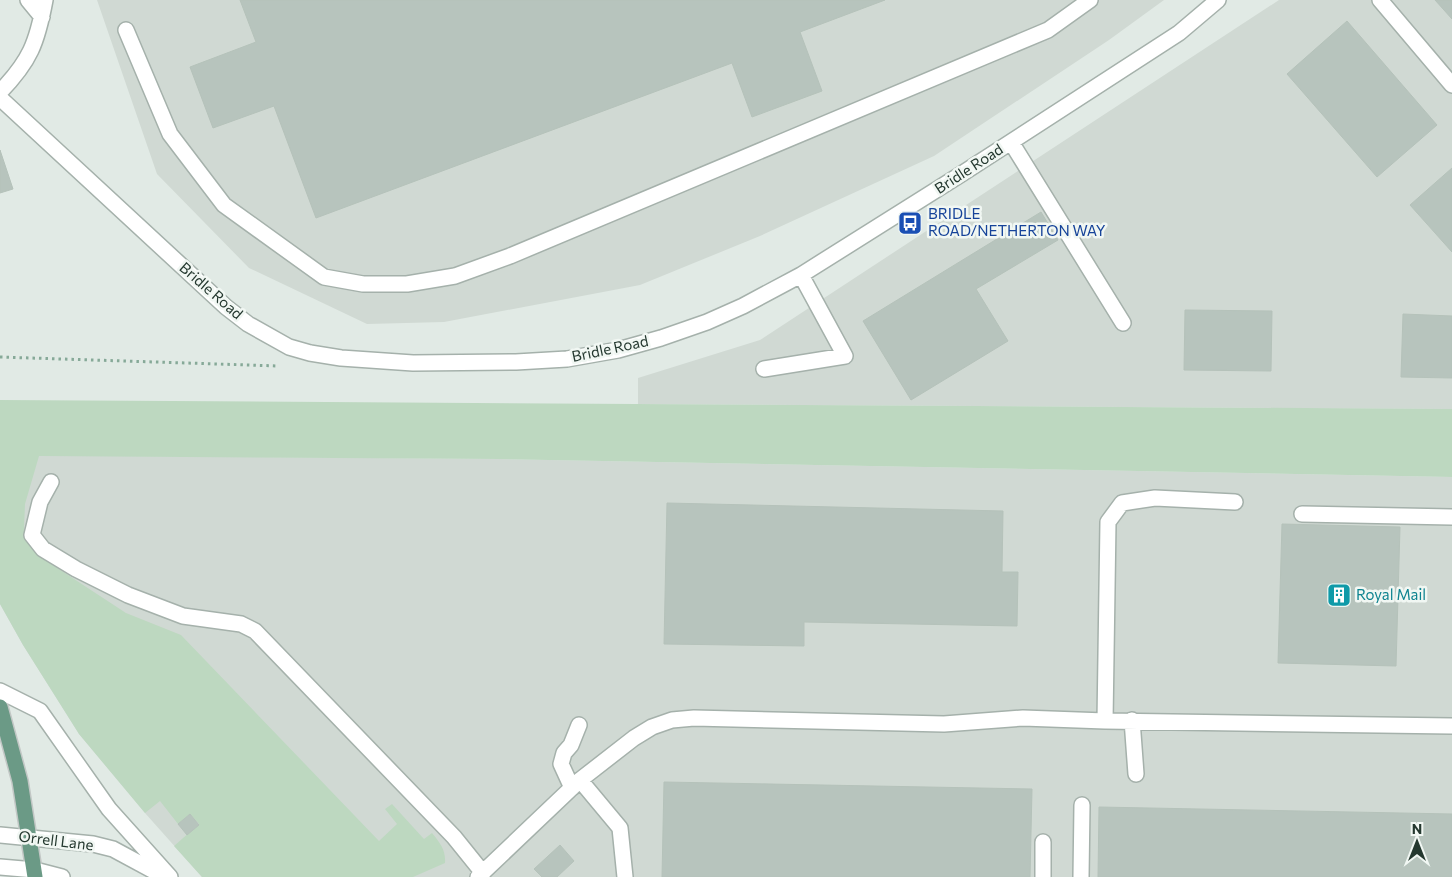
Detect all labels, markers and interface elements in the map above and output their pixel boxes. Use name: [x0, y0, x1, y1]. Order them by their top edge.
street label: Bridle Road: [931, 139, 1006, 197]
place label: BRIDLE ROAD/NETHERTON WAY: [928, 204, 1106, 239]
bus stop icon: BRIDLE ROAD/NETHERTON WAY: [897, 210, 923, 236]
street label: Bridle Road: [176, 258, 247, 323]
street label: Bridle Road: [570, 331, 650, 365]
building icon: Royal Mail: [1326, 582, 1352, 608]
place label: Royal Mail: [1356, 585, 1426, 603]
north arrow: [1392, 817, 1442, 867]
text: N: [1412, 820, 1422, 837]
street label: Orrell Lane: [18, 826, 95, 854]

